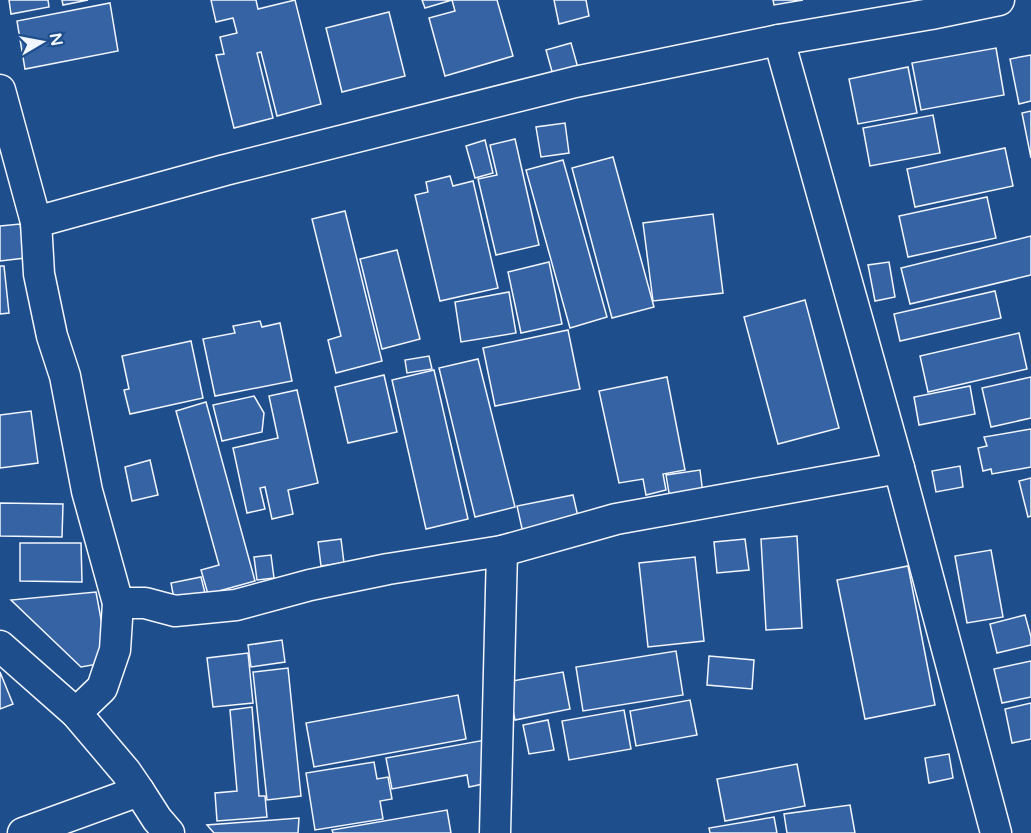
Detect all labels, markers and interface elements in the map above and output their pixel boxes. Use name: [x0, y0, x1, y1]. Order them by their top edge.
north arrow: [12, 12, 72, 72]
text: N: [45, 32, 67, 48]

